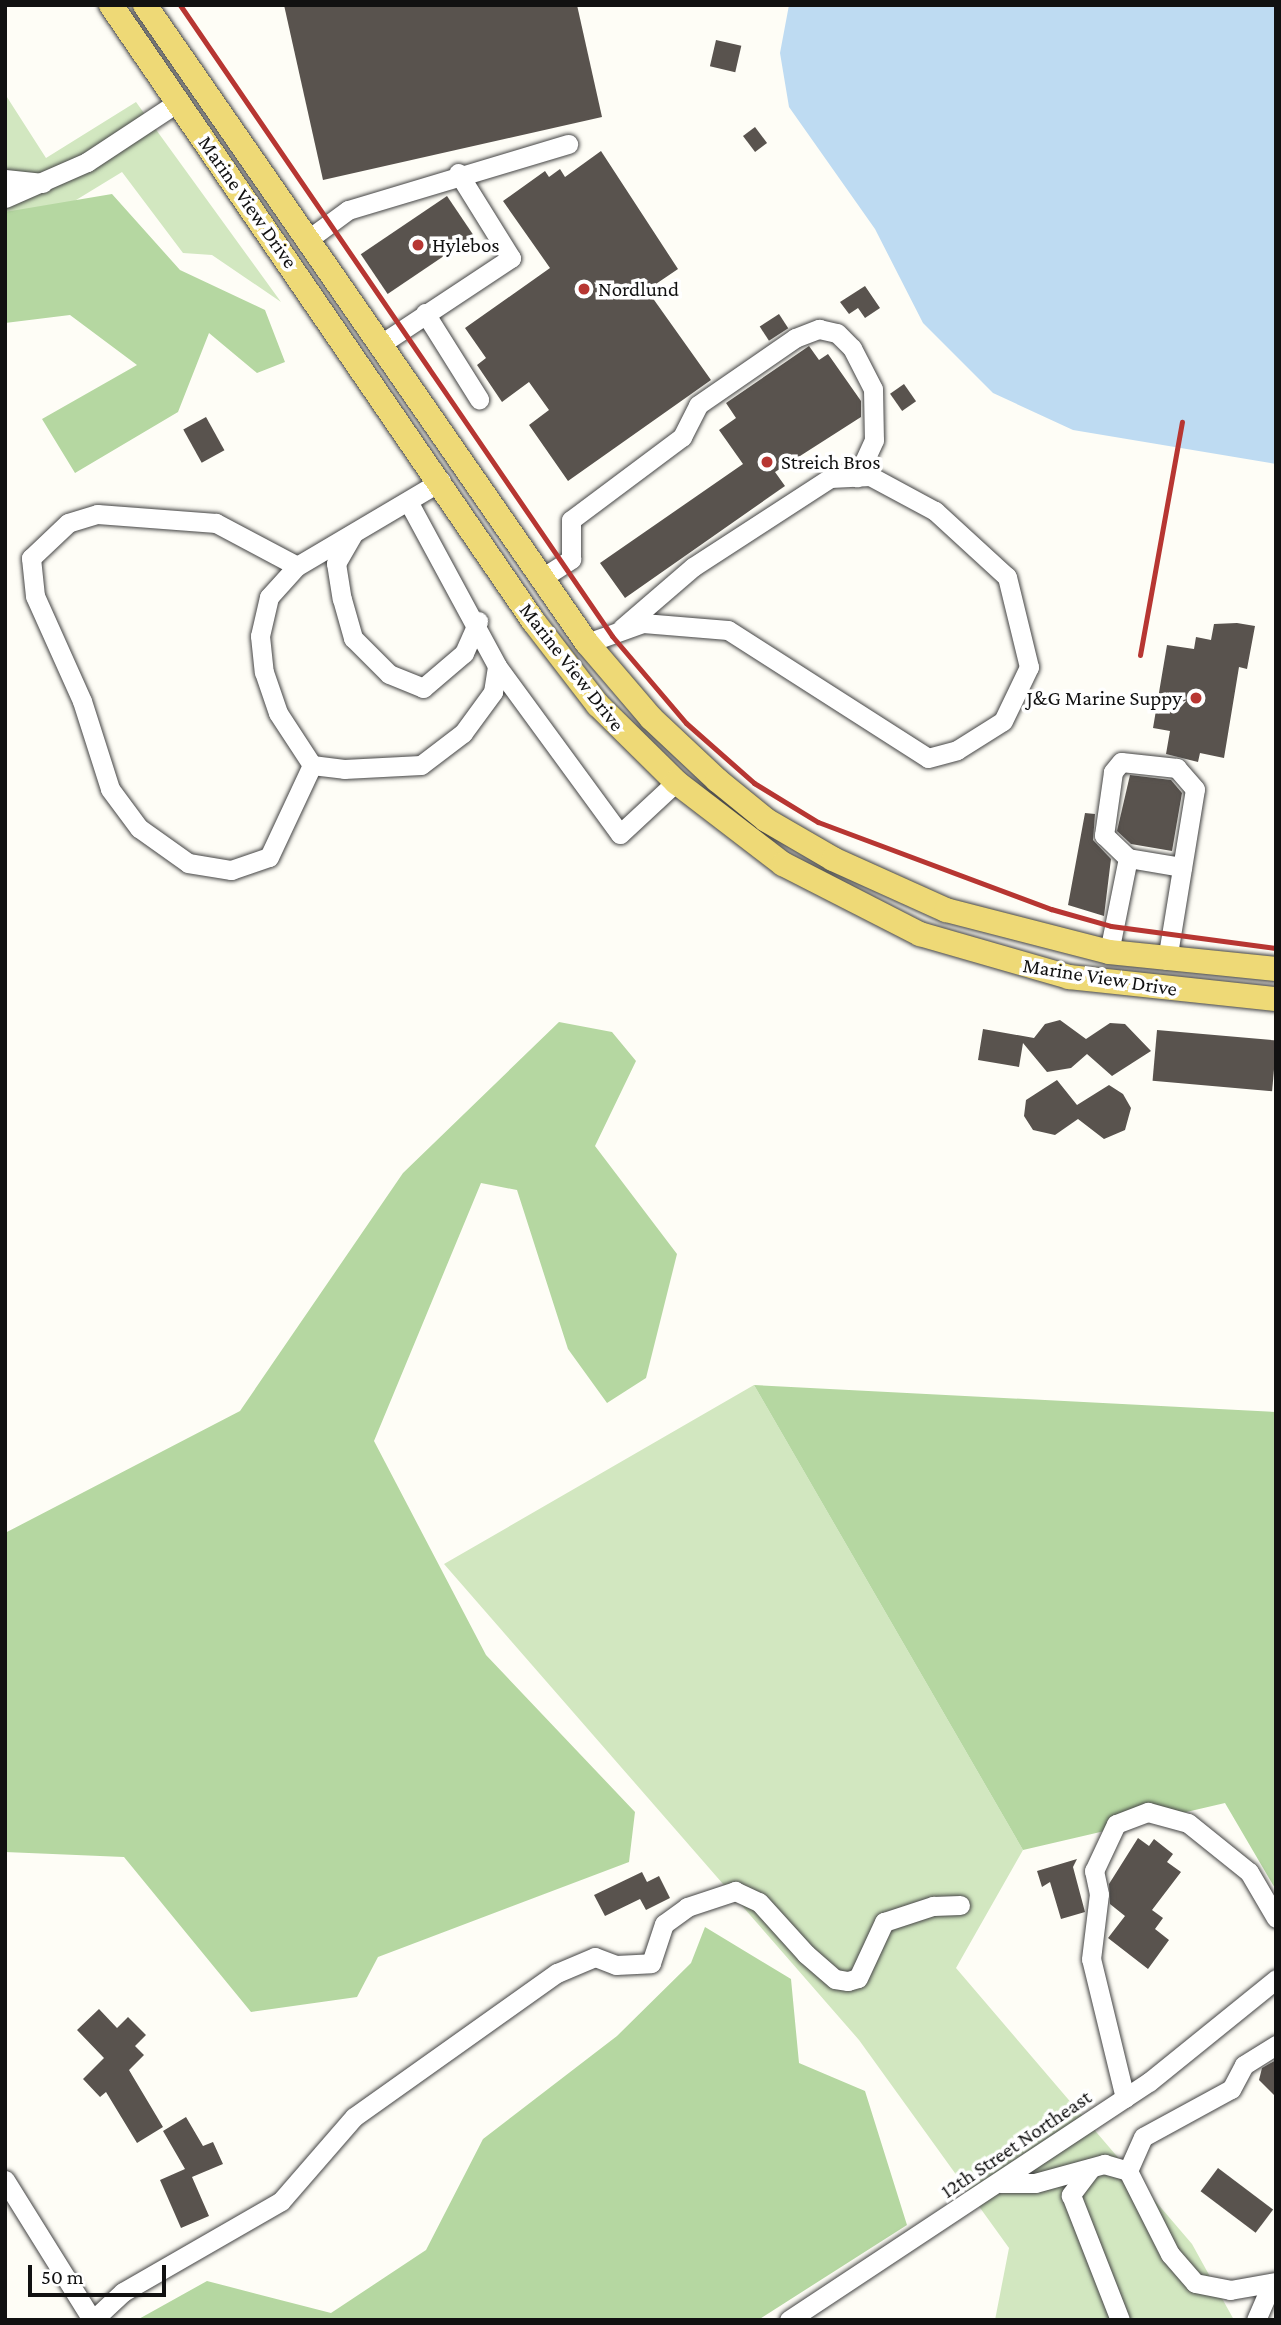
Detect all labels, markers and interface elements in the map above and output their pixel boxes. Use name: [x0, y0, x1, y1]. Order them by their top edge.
street label: Marine View Drive: [193, 131, 303, 273]
place label: Hylebos: [432, 232, 500, 258]
marker: Hylebos: [410, 237, 426, 253]
place label: Nordlund: [598, 276, 679, 302]
marker: Nordlund: [576, 281, 592, 297]
place label: Streich Bros: [781, 449, 881, 475]
marker: Streich Bros: [759, 454, 775, 470]
street label: Marine View Drive: [514, 598, 630, 736]
place label: J&G Marine Suppy: [1026, 685, 1182, 711]
marker: J&G Marine Suppy: [1188, 690, 1204, 706]
street label: Marine View Drive: [1021, 952, 1179, 1002]
street label: 12th Street Northeast: [936, 2084, 1096, 2204]
scale bar: [32, 2252, 170, 2296]
text: 50 m: [41, 2265, 84, 2289]

